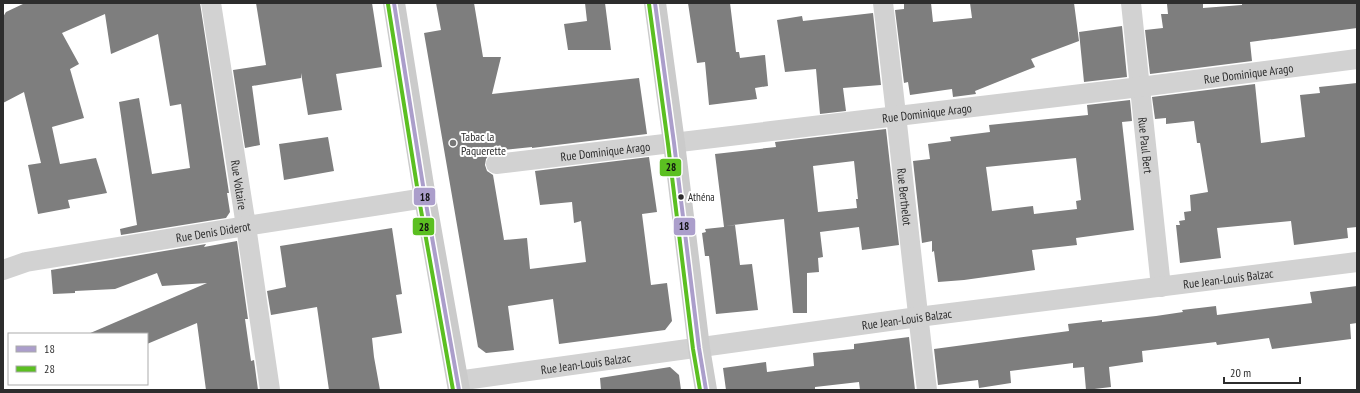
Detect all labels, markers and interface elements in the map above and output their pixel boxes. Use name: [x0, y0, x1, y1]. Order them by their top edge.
street label: Rue Dominique Arago: [1203, 60, 1294, 86]
street label: Rue Dominique Arago: [881, 100, 973, 125]
street label: Rue Paul Bert: [1136, 116, 1157, 175]
place label: Tabac la Paquerette: [461, 129, 506, 158]
marker: Tabac la Paquerette: [448, 138, 458, 148]
street label: Rue Dominique Arago: [560, 138, 651, 164]
line badge: 28: [659, 158, 682, 177]
street label: Rue Voltaire: [228, 159, 251, 211]
text: 28: [666, 160, 676, 174]
street label: Rue Berthelot: [894, 167, 916, 227]
line badge: 18: [413, 187, 436, 206]
text: 18: [420, 190, 430, 204]
place label: Athéna: [688, 190, 715, 204]
marker: Athéna: [676, 192, 686, 202]
line badge: 28: [412, 217, 435, 236]
line badge: 18: [673, 217, 696, 236]
street label: Rue Denis Diderot: [175, 218, 252, 245]
text: 18: [679, 219, 689, 233]
text: 28: [419, 220, 429, 234]
street label: Rue Jean-Louis Balzac: [1182, 265, 1275, 291]
street label: Rue Jean-Louis Balzac: [861, 305, 953, 332]
legend: [8, 333, 148, 385]
text: 18: [44, 341, 55, 356]
street label: Rue Jean-Louis Balzac: [540, 349, 632, 377]
scale bar: [1224, 359, 1300, 385]
text: 28: [44, 361, 55, 376]
text: 20 m: [1230, 365, 1251, 380]

